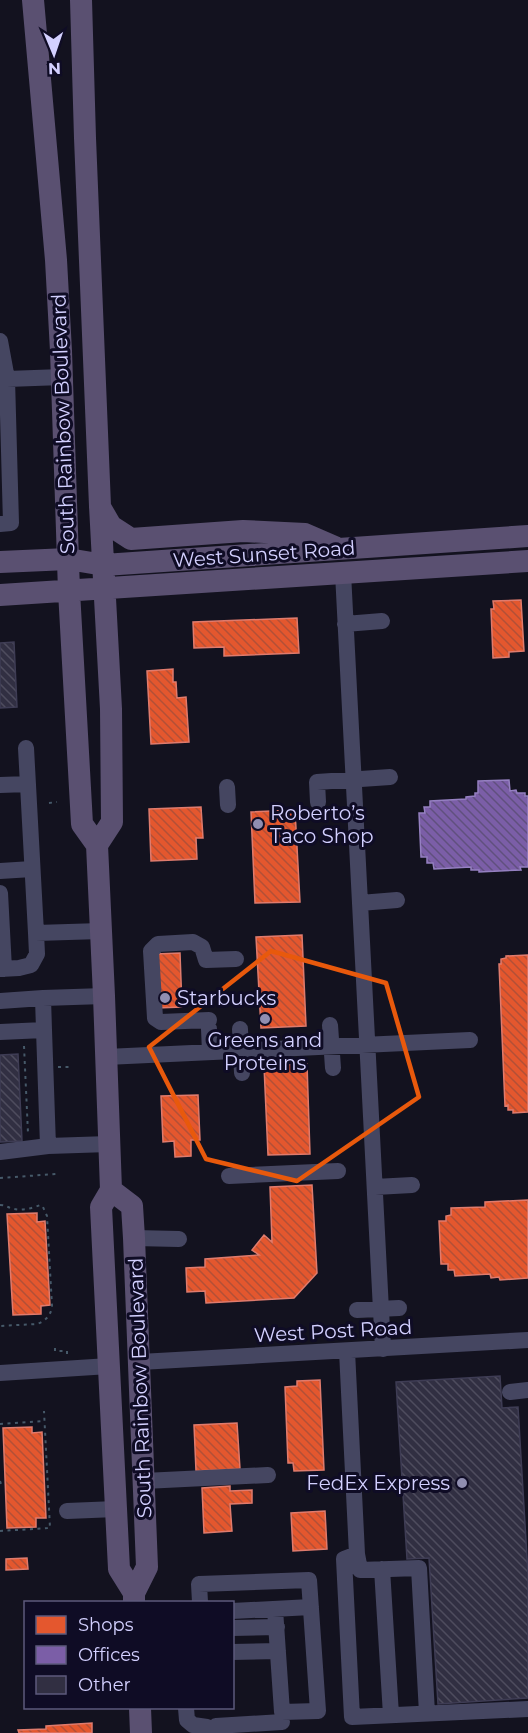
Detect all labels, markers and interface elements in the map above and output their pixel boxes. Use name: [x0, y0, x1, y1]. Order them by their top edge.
north arrow: [24, 24, 84, 84]
text: N: [48, 59, 61, 78]
street label: South Rainbow Boulevard: [46, 293, 80, 555]
street label: West Sunset Road: [172, 536, 356, 572]
place label: Roberto’s Taco Shop: [270, 801, 374, 848]
marker: Roberto’s Taco Shop: [251, 817, 265, 831]
place label: Starbucks: [177, 986, 276, 1010]
marker: Starbucks: [158, 991, 172, 1005]
marker: Greens and Proteins: [258, 1012, 272, 1026]
place label: Greens and Proteins: [208, 1028, 322, 1075]
street label: South Rainbow Boulevard: [123, 1257, 157, 1519]
street label: West Post Road: [253, 1315, 413, 1347]
place label: FedEx Express: [306, 1471, 450, 1495]
marker: FedEx Express: [455, 1476, 469, 1490]
legend: [24, 1601, 234, 1709]
text: Shops: [78, 1614, 134, 1636]
text: Offices: [78, 1644, 140, 1666]
text: Other: [78, 1674, 131, 1696]

